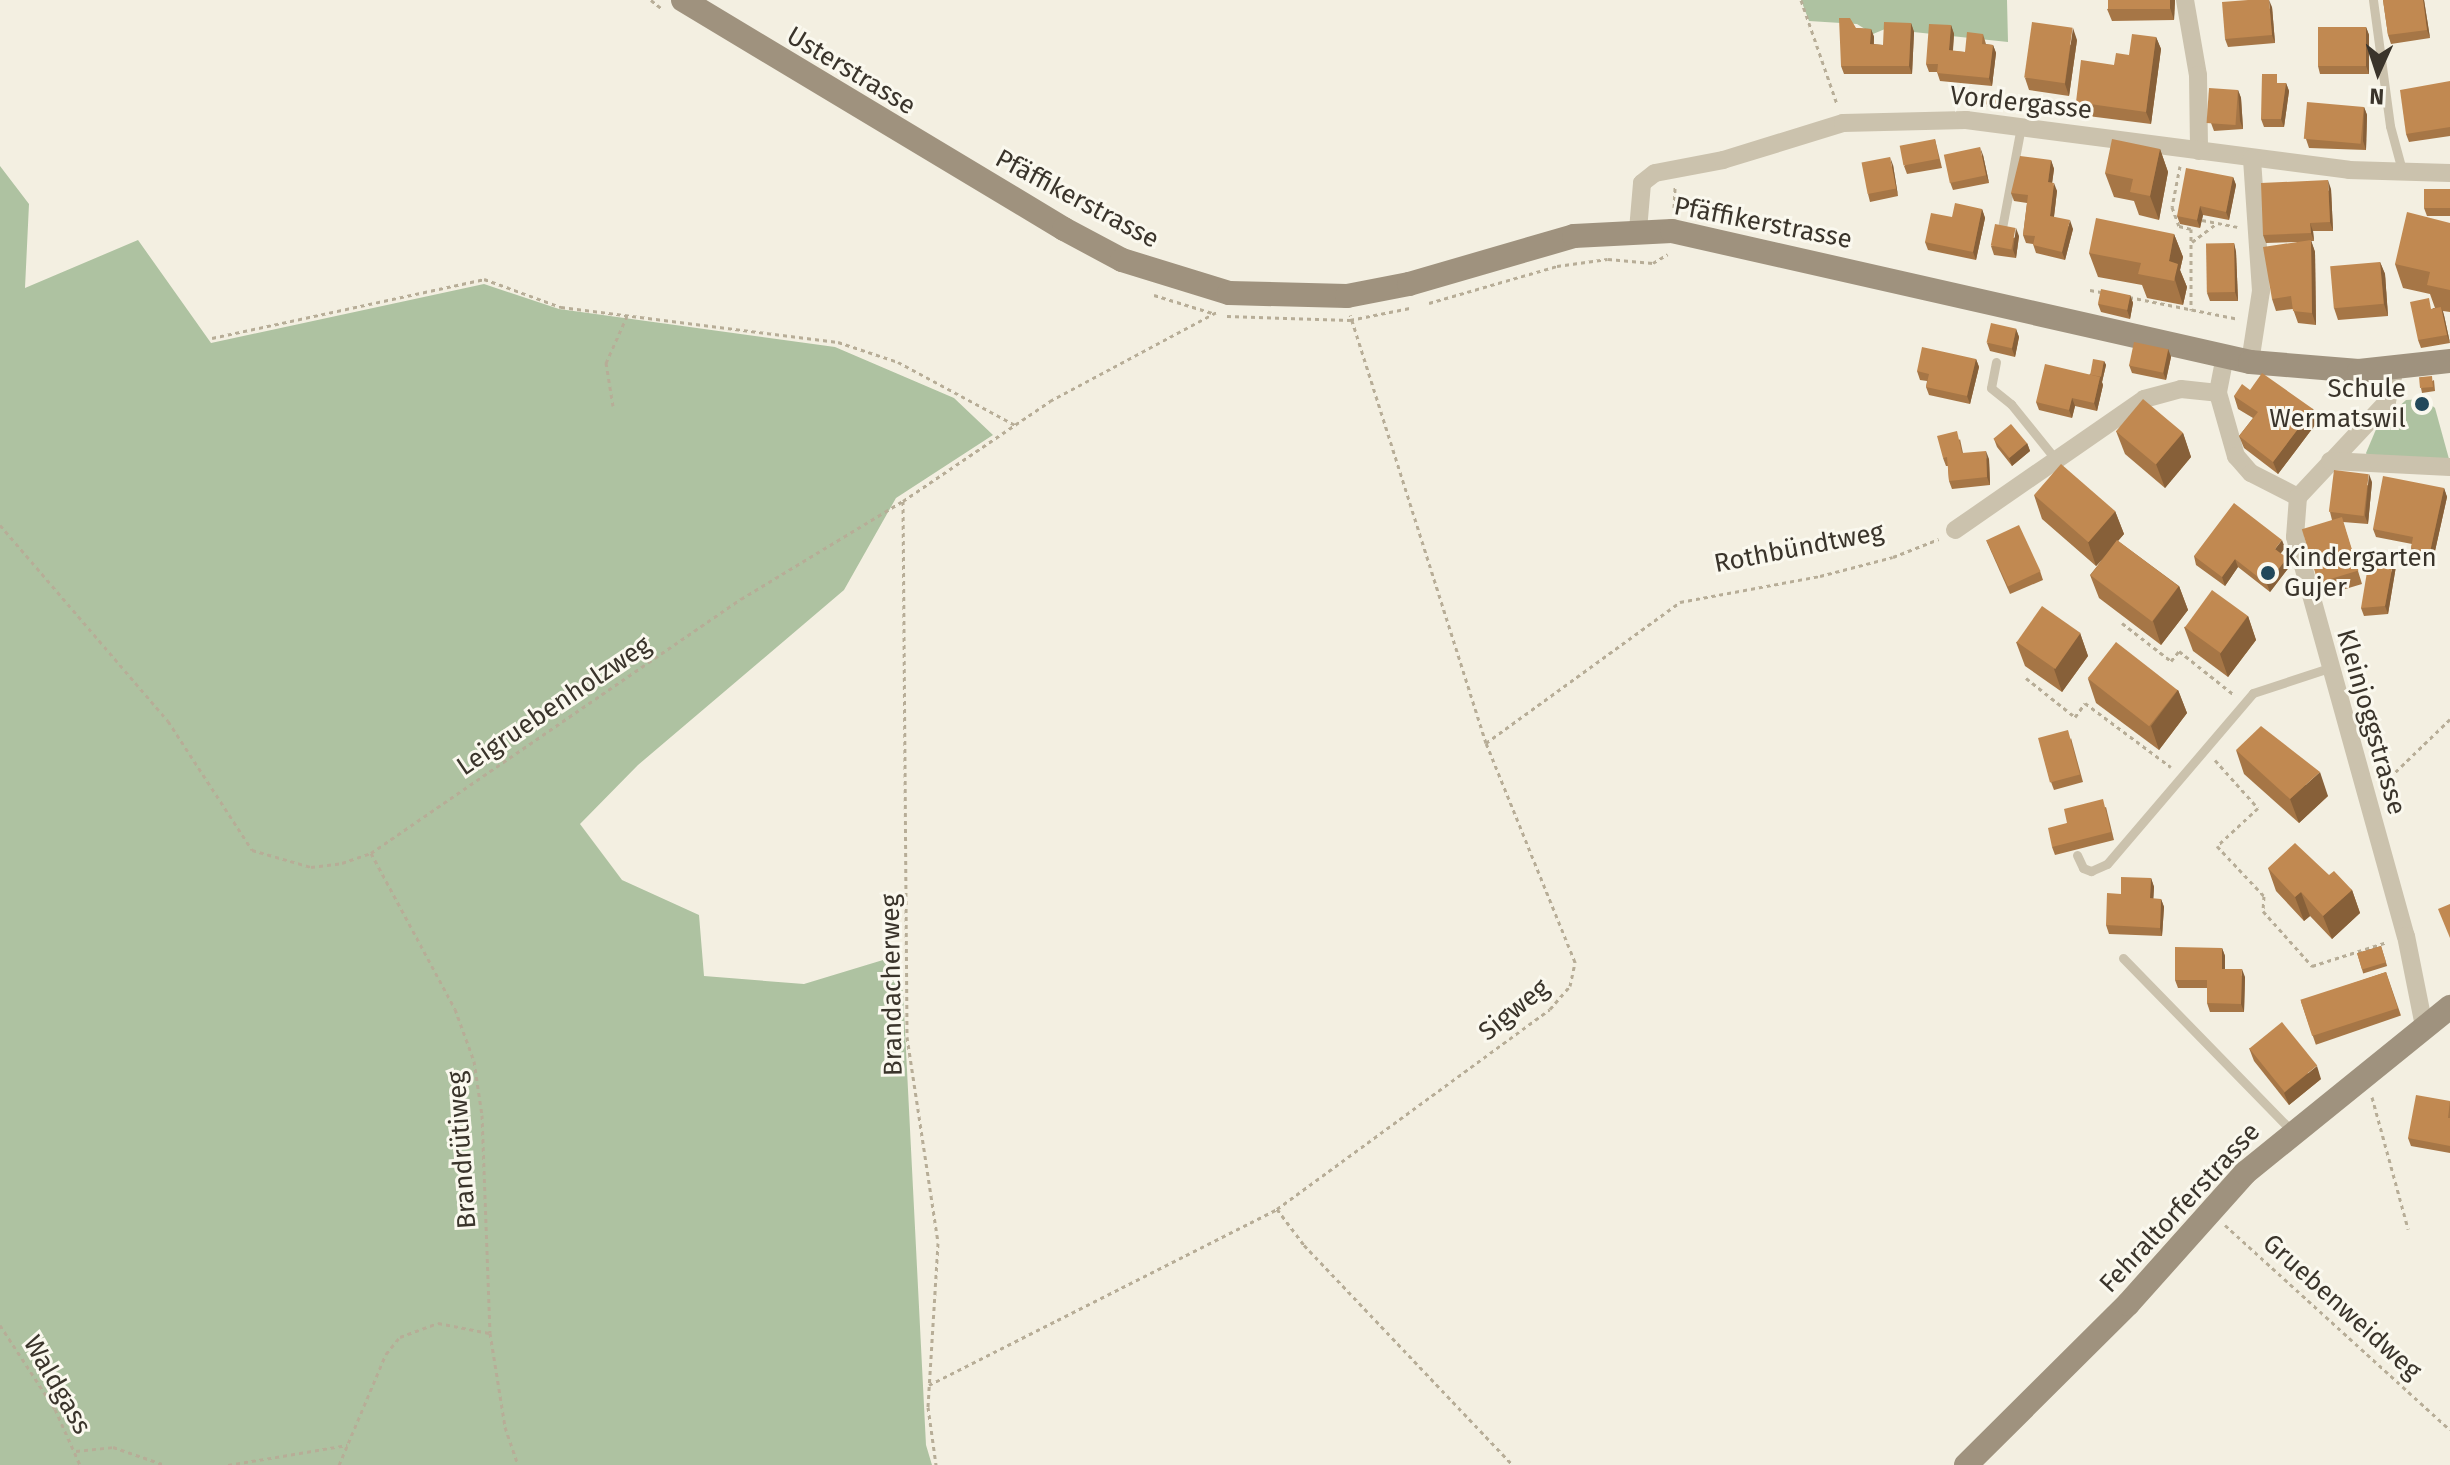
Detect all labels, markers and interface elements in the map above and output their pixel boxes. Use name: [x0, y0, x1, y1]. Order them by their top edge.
street label: Usterstrasse: [781, 20, 921, 122]
north arrow: [2338, 32, 2418, 112]
street label: Vordergasse: [1948, 80, 2094, 126]
text: N: [2369, 83, 2385, 110]
street label: Pfäffikerstrasse: [990, 143, 1164, 255]
street label: Pfäffikerstrasse: [1671, 190, 1855, 256]
place label: Schule Wermatswil: [2269, 373, 2406, 434]
marker: Schule Wermatswil: [2413, 395, 2431, 413]
street label: Rothbündtweg: [1711, 516, 1887, 580]
place label: Kindergarten Gujer: [2284, 542, 2437, 604]
marker: Kindergarten Gujer: [2259, 564, 2277, 582]
street label: Kleinjoggstrasse: [2330, 626, 2412, 818]
street label: Leigruebenholzweg: [451, 629, 657, 783]
street label: Brandacherweg: [875, 894, 909, 1076]
street label: Sigweg: [1473, 972, 1555, 1048]
street label: Brandrütiweg: [441, 1070, 483, 1230]
street label: Fehraltorferstrasse: [2093, 1117, 2267, 1299]
street label: Gruebenweidweg: [2256, 1228, 2428, 1386]
street label: Waldgass: [16, 1330, 98, 1440]

